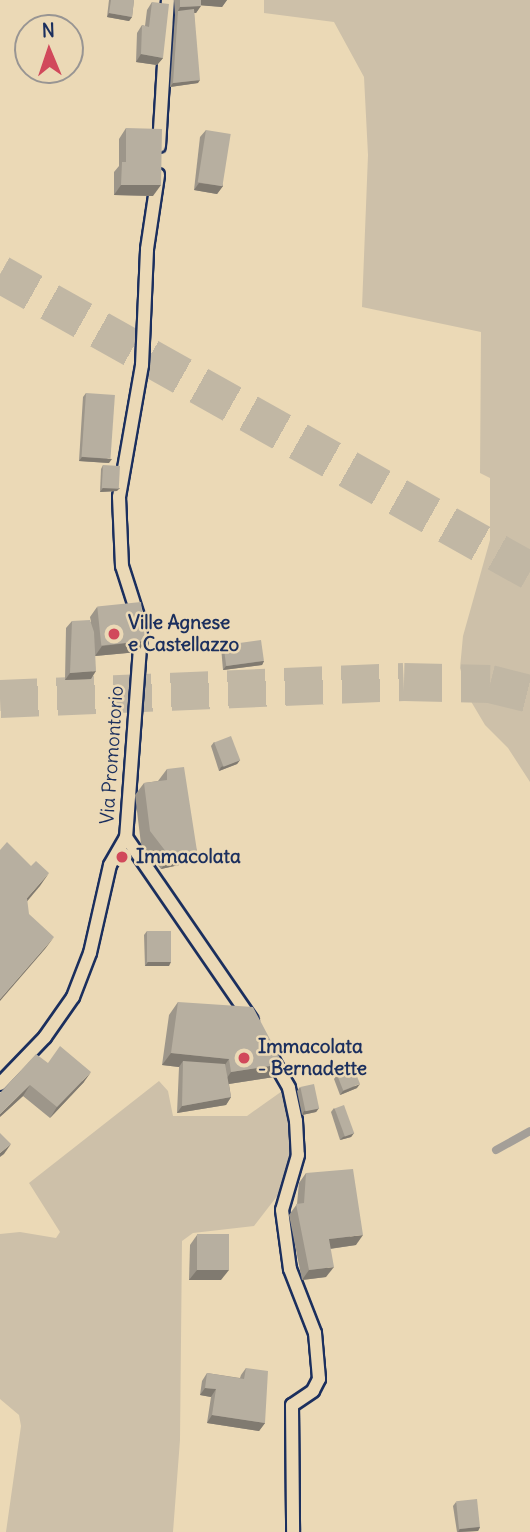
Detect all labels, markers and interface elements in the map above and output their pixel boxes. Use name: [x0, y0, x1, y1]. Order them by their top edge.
north arrow: [14, 14, 84, 84]
text: N: [41, 18, 55, 42]
place label: Ville Agnese e Castellazzo: [128, 612, 239, 656]
marker: Ville Agnese e Castellazzo: [106, 626, 122, 642]
street label: Via Promontorio: [96, 685, 128, 825]
place label: Immacolata: [136, 846, 241, 868]
marker: Immacolata: [114, 849, 130, 865]
place label: Immacolata - Bernadette: [258, 1036, 367, 1080]
marker: Immacolata - Bernadette: [236, 1050, 252, 1066]

